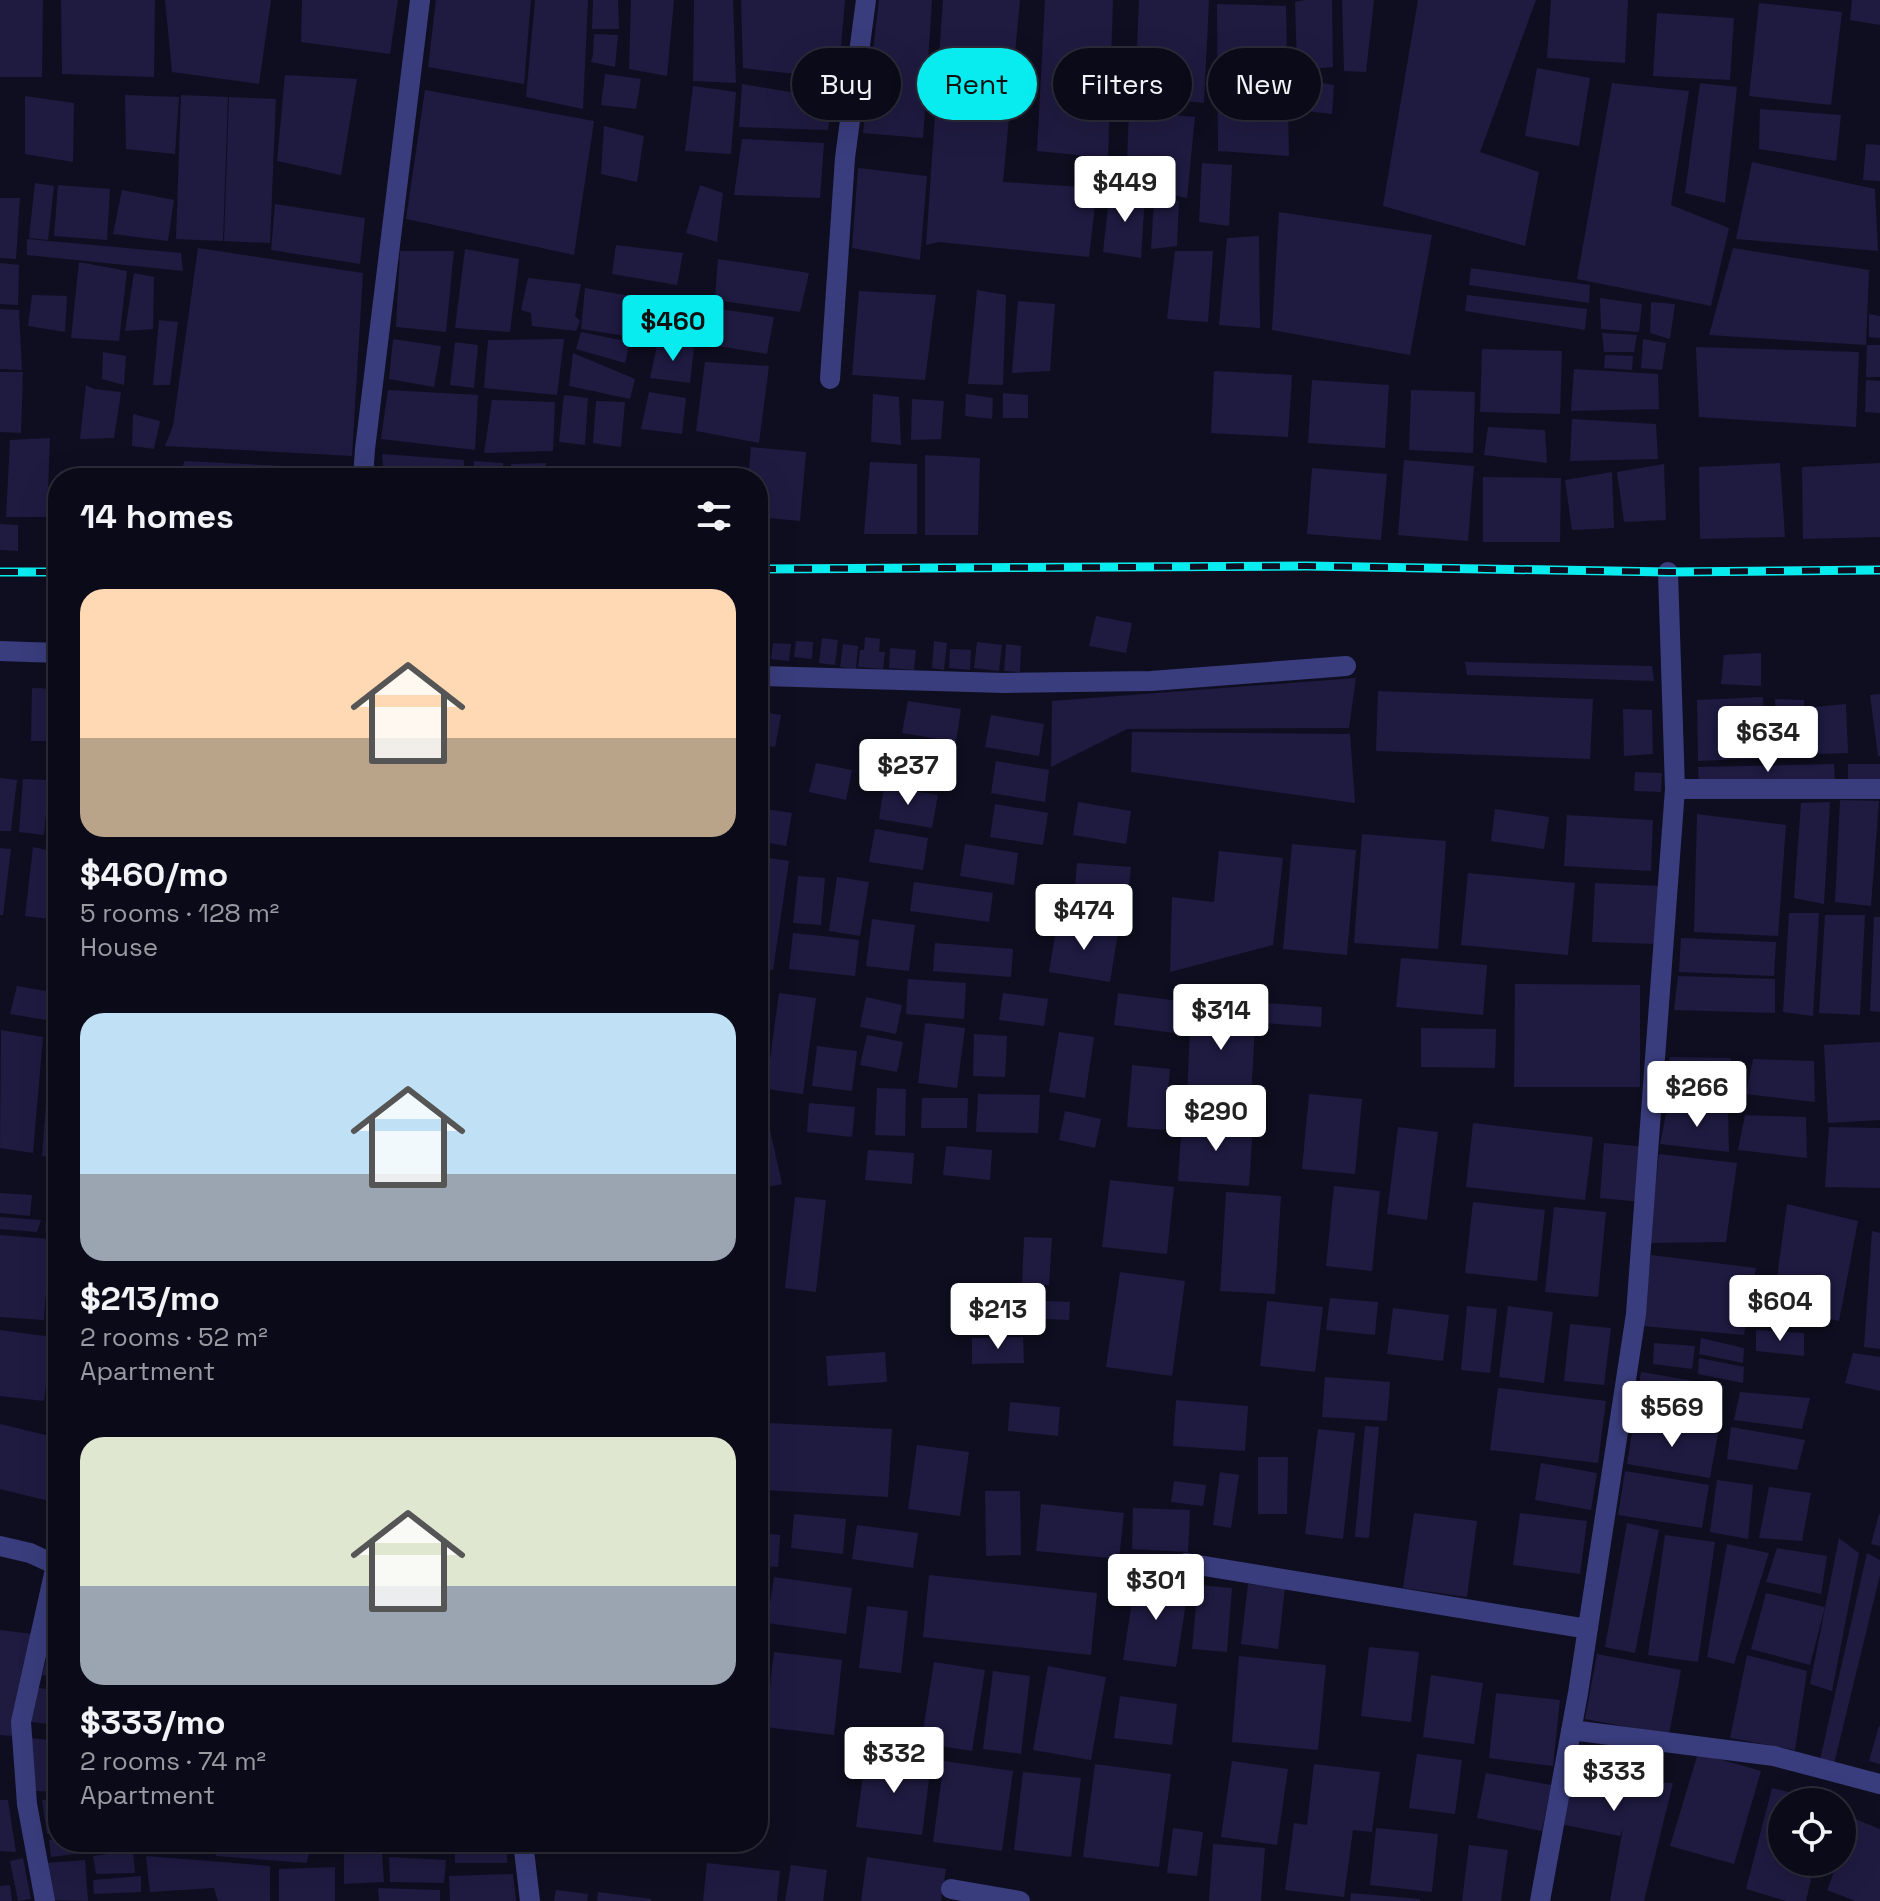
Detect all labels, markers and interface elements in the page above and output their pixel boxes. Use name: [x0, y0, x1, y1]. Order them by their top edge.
chip: Buy: [792, 48, 901, 120]
chip: Rent: [917, 48, 1037, 120]
chip: Filters: [1053, 48, 1192, 120]
chip: New: [1208, 48, 1321, 120]
pin: $449: [1078, 156, 1172, 224]
text: $449: [1093, 165, 1157, 199]
pin: $460: [626, 295, 720, 363]
text: $460: [640, 304, 706, 338]
icon: filters: [692, 494, 736, 538]
text: 14 homes: [80, 495, 234, 538]
icon: home: [336, 641, 480, 785]
pin: $634: [1721, 706, 1815, 774]
text: $634: [1736, 715, 1800, 749]
pin: $237: [861, 739, 955, 807]
text: $237: [877, 748, 939, 782]
text: $460/mo: [80, 853, 228, 896]
pin: $474: [1037, 884, 1131, 952]
text: $474: [1054, 893, 1114, 927]
text: 5 rooms · 128 m²: [80, 896, 279, 930]
text: House: [80, 930, 158, 964]
pin: $314: [1174, 984, 1268, 1052]
text: $314: [1191, 993, 1251, 1027]
pin: $266: [1650, 1061, 1744, 1129]
icon: home: [336, 1065, 480, 1209]
text: $266: [1665, 1070, 1729, 1104]
pin: $290: [1169, 1085, 1263, 1153]
text: $290: [1184, 1094, 1248, 1128]
pin: $604: [1733, 1275, 1827, 1343]
text: $213/mo: [80, 1277, 220, 1320]
pin: $213: [951, 1283, 1045, 1351]
text: $604: [1747, 1284, 1813, 1318]
text: $213: [969, 1292, 1027, 1326]
text: 2 rooms · 52 m²: [80, 1320, 268, 1354]
text: Apartment: [80, 1354, 215, 1388]
pin: $569: [1625, 1381, 1719, 1449]
text: $569: [1640, 1390, 1704, 1424]
icon: home: [336, 1489, 480, 1633]
pin: $301: [1109, 1554, 1203, 1622]
text: $301: [1126, 1563, 1186, 1597]
text: $333/mo: [80, 1701, 226, 1744]
pin: $332: [847, 1727, 941, 1795]
text: $332: [863, 1736, 925, 1770]
text: 2 rooms · 74 m²: [80, 1744, 266, 1778]
pin: $333: [1567, 1745, 1661, 1813]
text: $333: [1582, 1754, 1646, 1788]
text: Apartment: [80, 1778, 215, 1812]
map controls: [1768, 1788, 1856, 1876]
button: locate: [1768, 1788, 1856, 1876]

